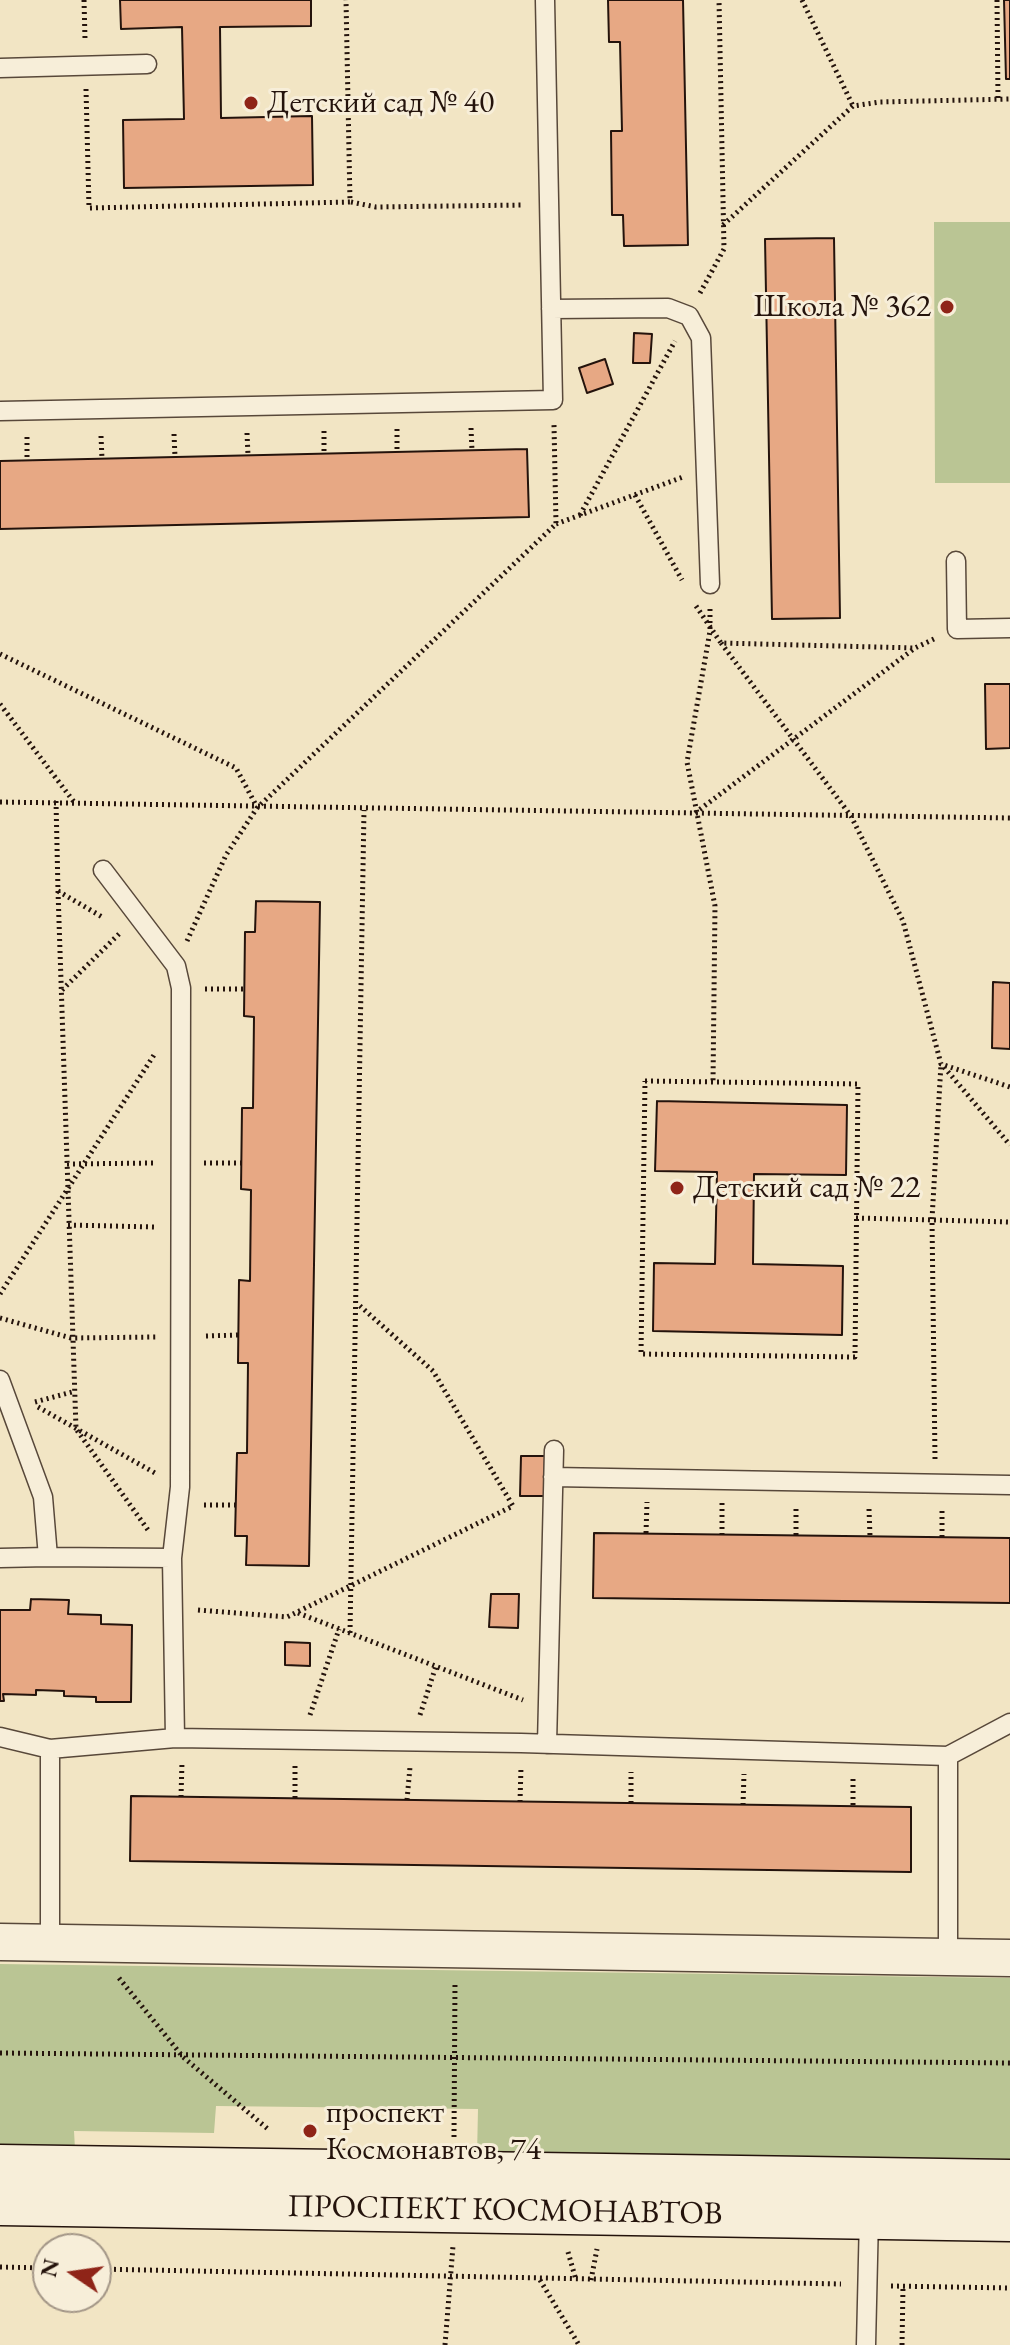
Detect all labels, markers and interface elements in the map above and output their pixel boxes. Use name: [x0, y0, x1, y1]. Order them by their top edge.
place label: Детский сад № 40: [267, 84, 494, 122]
marker: Детский сад № 40: [242, 94, 260, 112]
place label: Школа № 362: [753, 288, 931, 326]
marker: Школа № 362: [938, 298, 956, 316]
place label: Детский сад № 22: [693, 1169, 920, 1207]
marker: Детский сад № 22: [668, 1179, 686, 1197]
place label: проспект Космонавтов, 74: [326, 2094, 541, 2169]
marker: проспект Космонавтов, 74: [301, 2122, 319, 2140]
street label: ПРОСПЕКТ КОСМОНАВТОВ: [287, 2188, 723, 2234]
north arrow: [32, 2233, 112, 2313]
text: N: [34, 2256, 66, 2280]

